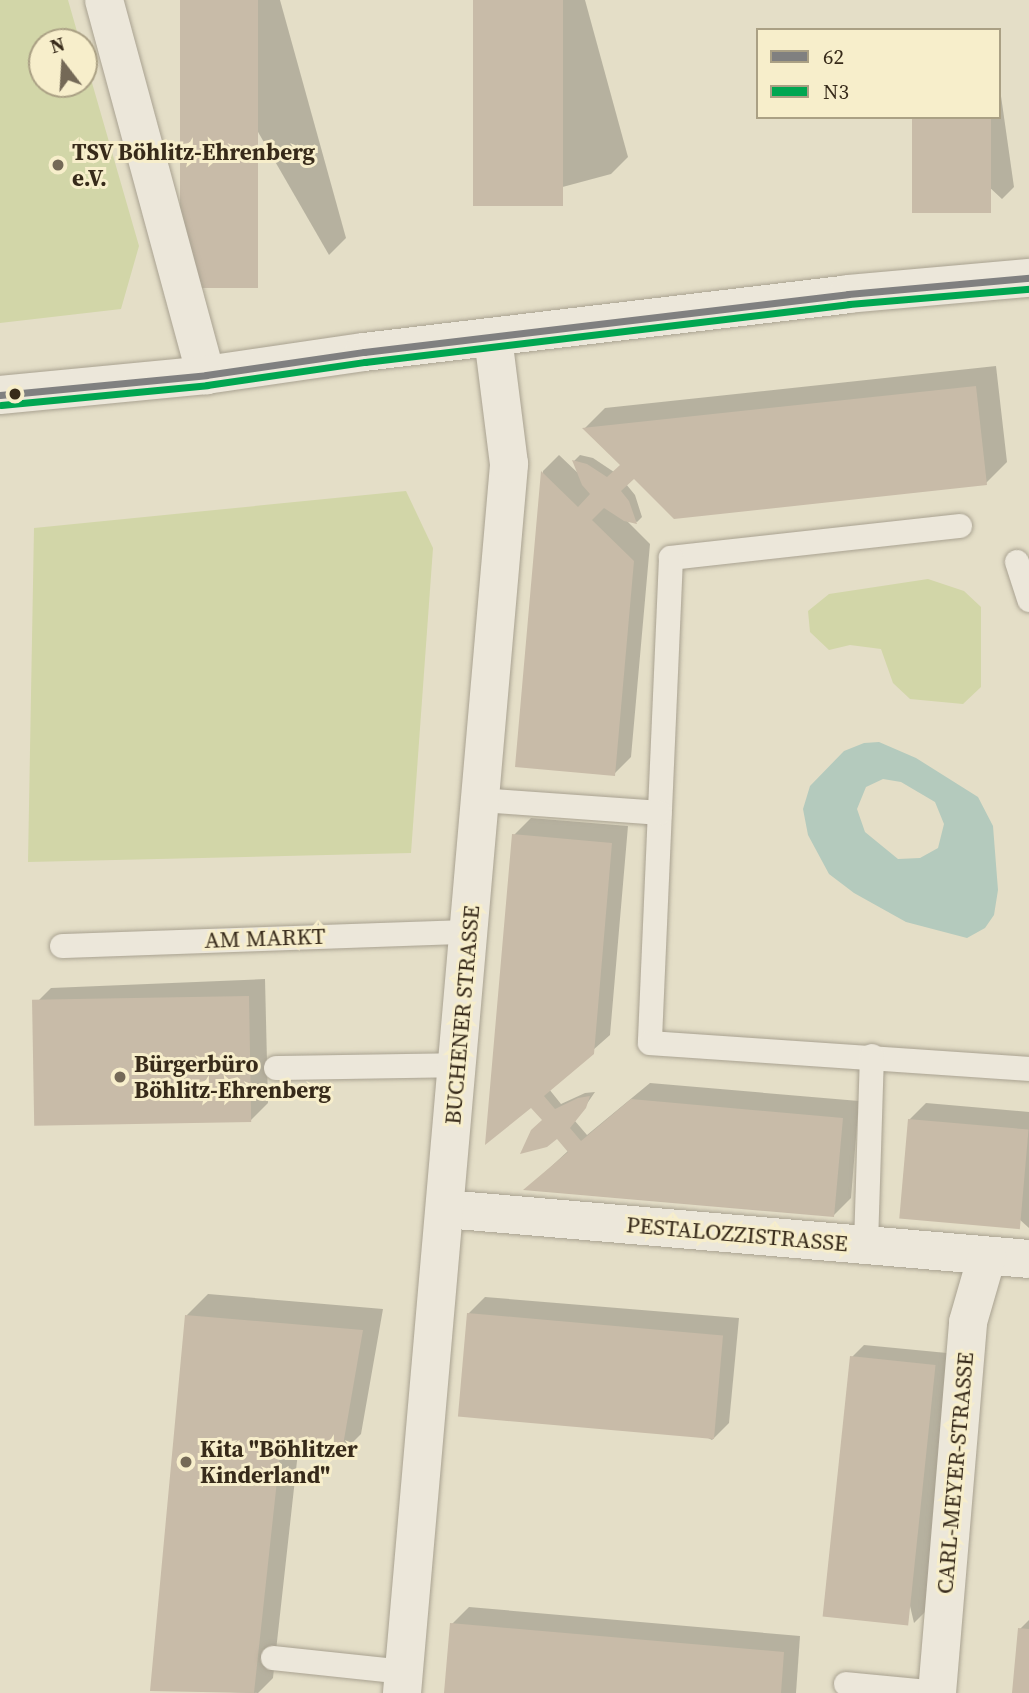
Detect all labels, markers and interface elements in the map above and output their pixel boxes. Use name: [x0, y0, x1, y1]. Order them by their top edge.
north arrow: [28, 28, 98, 98]
legend: [756, 28, 1001, 119]
text: N: [47, 30, 68, 59]
text: 62: [823, 42, 844, 71]
text: N3: [823, 77, 849, 106]
place label: TSV Böhlitz-Ehrenberg e.V.: [72, 138, 316, 192]
marker: TSV Böhlitz-Ehrenberg e.V.: [50, 157, 66, 173]
unlabelled marker: [8, 387, 22, 401]
street label: BUCHENER STRASSE: [439, 904, 485, 1126]
street label: AM MARKT: [204, 922, 326, 954]
place label: Bürgerbüro Böhlitz-Ehrenberg: [134, 1050, 331, 1104]
marker: Bürgerbüro Böhlitz-Ehrenberg: [112, 1069, 128, 1085]
street label: PESTALOZZISTRASSE: [625, 1211, 849, 1257]
street label: CARL-MEYER-STRASSE: [931, 1351, 979, 1595]
place label: Kita "Böhlitzer Kinderland": [200, 1435, 358, 1489]
marker: Kita "Böhlitzer Kinderland": [178, 1454, 194, 1470]

